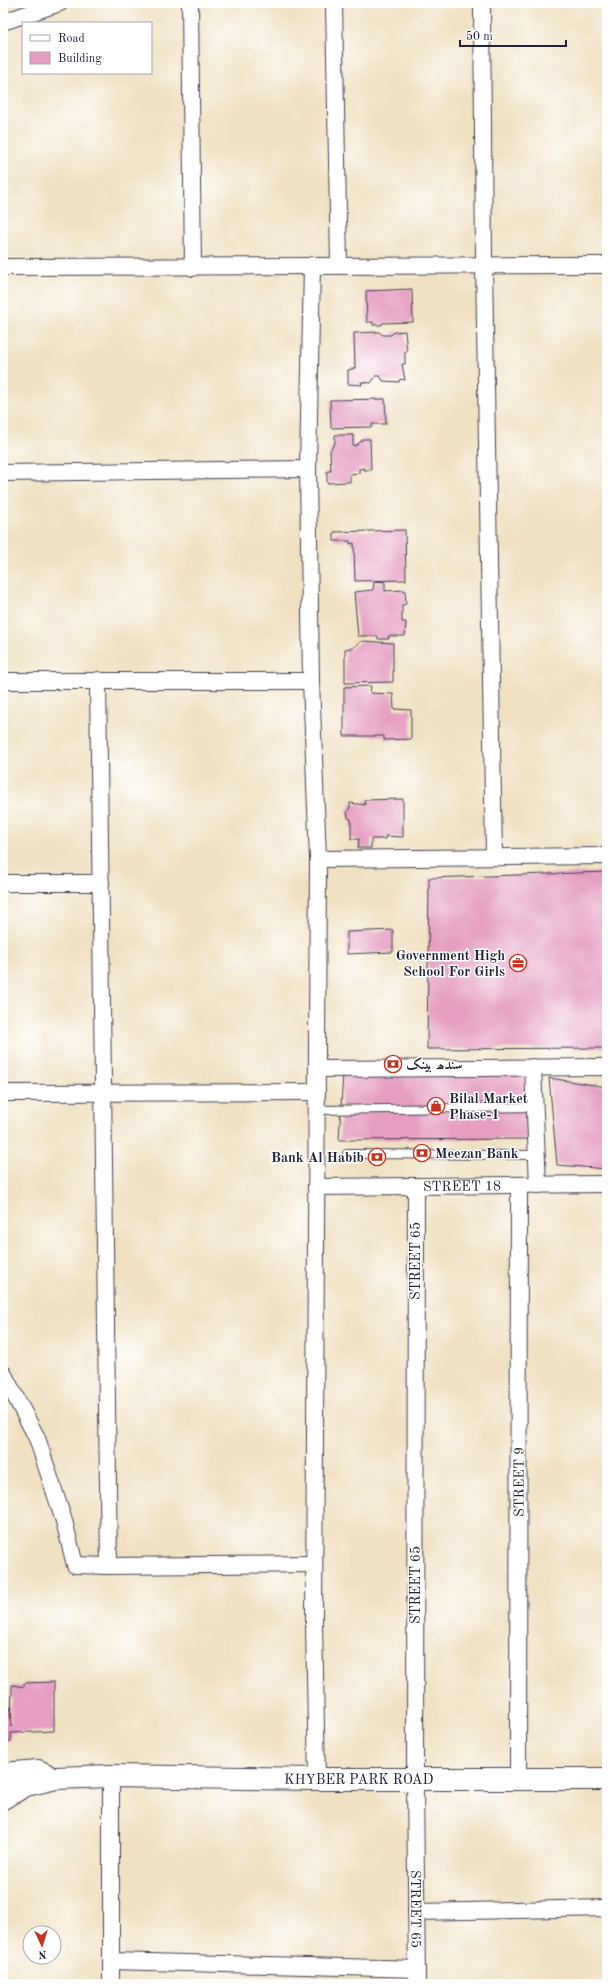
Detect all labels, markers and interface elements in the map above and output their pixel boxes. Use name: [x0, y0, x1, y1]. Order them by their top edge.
legend: [22, 22, 152, 74]
scale bar: [460, 22, 566, 48]
text: 50 m: [466, 30, 493, 43]
text: Road: [58, 33, 85, 45]
text: Building: [58, 53, 102, 65]
place label: Government High School For Girls: [396, 949, 505, 979]
office icon: Government High School For Girls: [508, 953, 528, 973]
bank icon: سندھ بینک: [383, 1054, 403, 1074]
place label: سندھ بینک: [406, 1056, 462, 1073]
place label: Bilal Market Phase-1: [449, 1092, 528, 1122]
shop icon: Bilal Market Phase-1: [426, 1096, 446, 1116]
bank icon: Meezan Bank: [412, 1143, 432, 1163]
bank icon: Bank Al Habib: [367, 1147, 387, 1167]
place label: Meezan Bank: [435, 1147, 519, 1161]
place label: Bank Al Habib: [271, 1151, 364, 1165]
street label: STREET 18: [423, 1179, 501, 1194]
street label: STREET 65: [409, 1222, 423, 1300]
street label: STREET 9: [512, 1447, 527, 1517]
street label: STREET 65: [409, 1546, 423, 1624]
street label: KHYBER PARK ROAD: [284, 1773, 434, 1787]
street label: STREET 65: [408, 1870, 423, 1948]
north arrow: [22, 1925, 62, 1965]
text: N: [37, 1948, 47, 1959]

